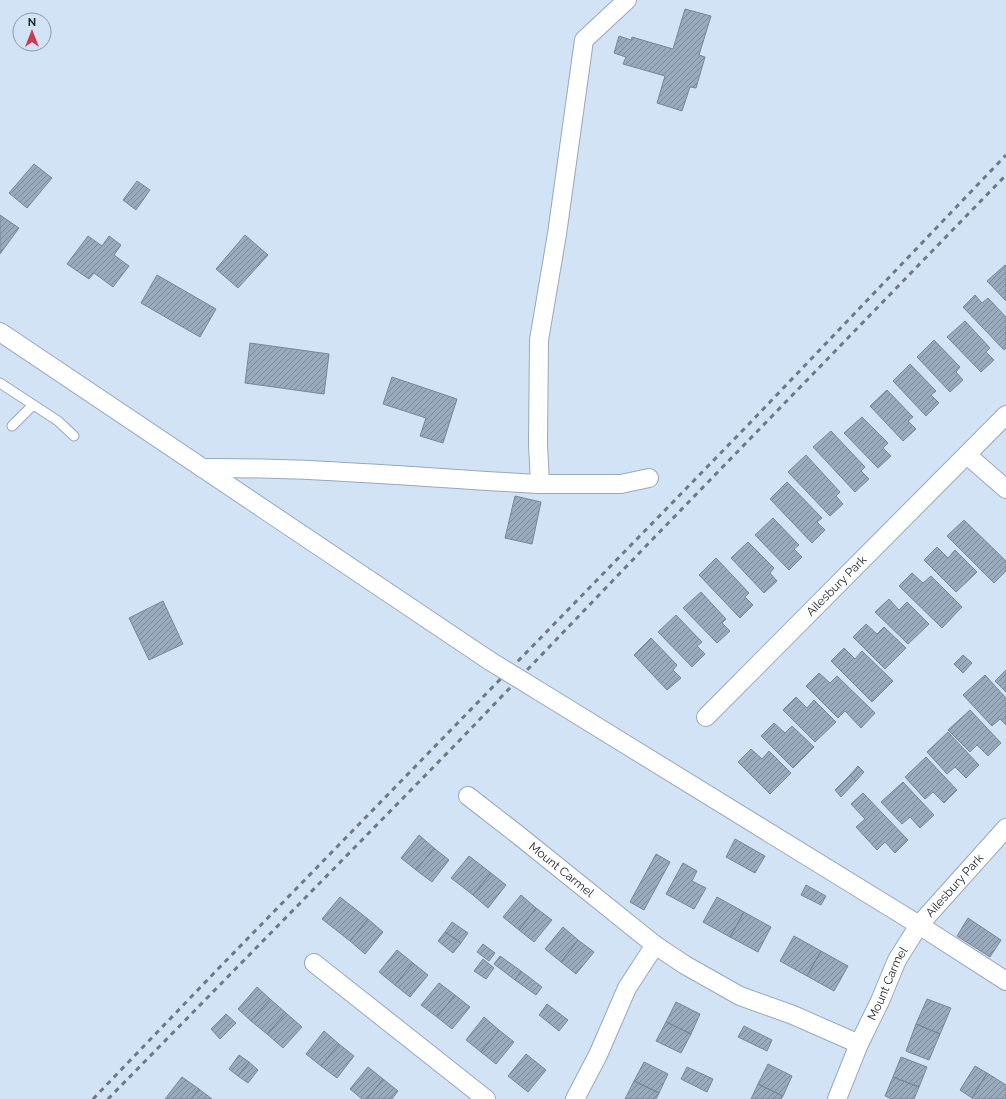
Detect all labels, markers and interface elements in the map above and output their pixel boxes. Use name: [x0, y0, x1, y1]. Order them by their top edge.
north arrow: [12, 12, 52, 52]
text: N: [28, 16, 36, 29]
street label: Ailesbury Park: [803, 552, 870, 619]
street label: Mount Carmel: [526, 839, 597, 900]
street label: Ailesbury Park: [923, 851, 987, 920]
street label: Mount Carmel: [865, 944, 911, 1023]

